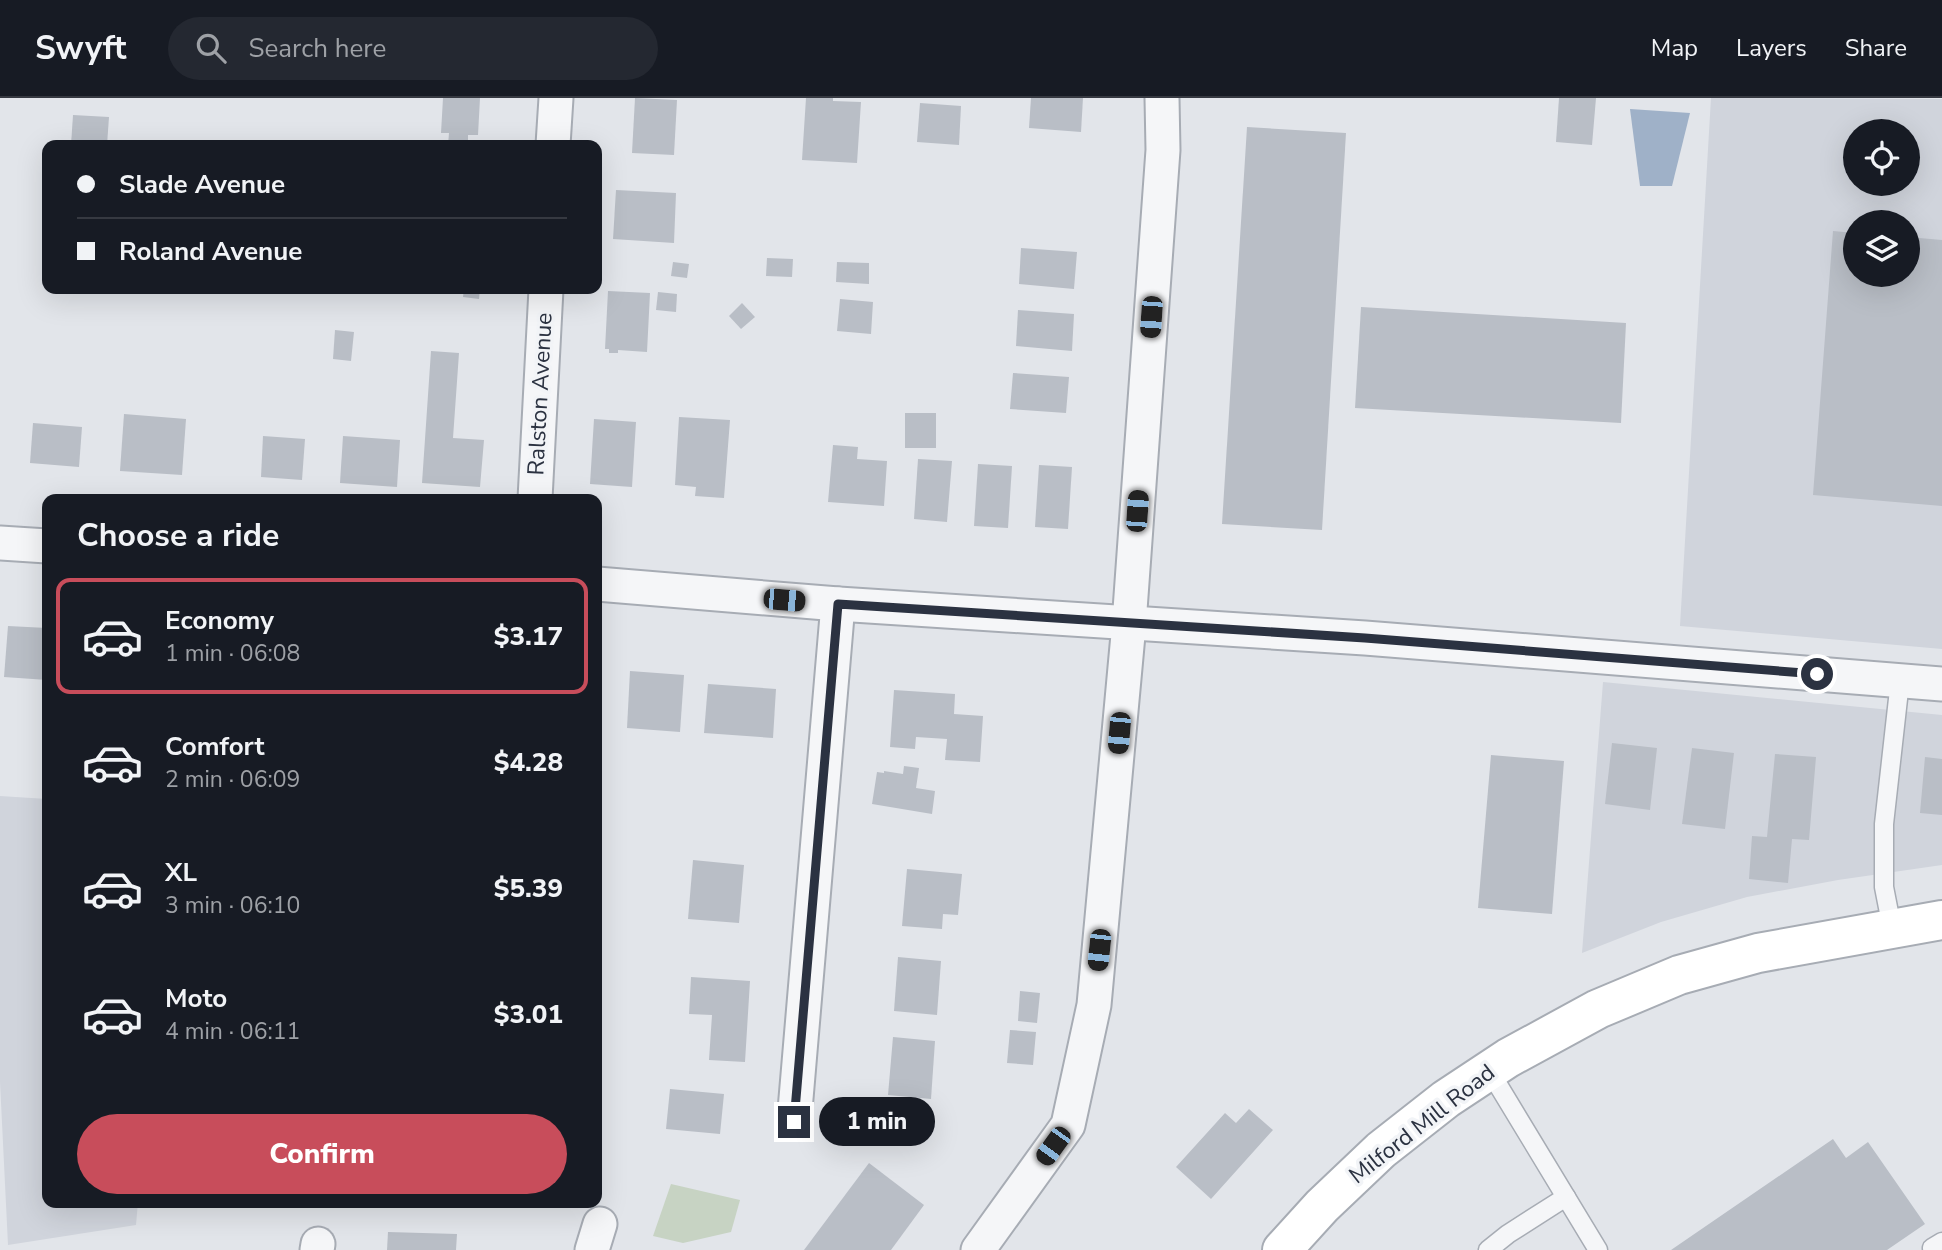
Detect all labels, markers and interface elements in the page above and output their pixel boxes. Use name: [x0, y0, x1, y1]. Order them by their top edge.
search box: [168, 17, 658, 80]
text: Swyft: [35, 26, 126, 71]
icon: search: [192, 29, 230, 67]
text: Search here: [248, 31, 386, 66]
text: Map: [1651, 32, 1698, 64]
text: Layers: [1736, 32, 1807, 64]
text: Share: [1845, 32, 1907, 64]
map controls: [1843, 119, 1920, 287]
button: locate: [1843, 119, 1920, 196]
text: Slade Avenue: [119, 167, 285, 202]
button: layers: [1843, 210, 1920, 287]
text: Roland Avenue: [119, 234, 302, 269]
car: [1140, 295, 1163, 339]
street label: Ralston Avenue: [520, 312, 560, 476]
car: [1126, 489, 1149, 533]
text: Choose a ride: [77, 514, 279, 557]
car: [763, 588, 806, 612]
text: Economy: [165, 603, 274, 638]
icon: car: [81, 605, 144, 668]
text: $3.17: [494, 619, 563, 654]
text: 1 min · 06:08: [165, 638, 300, 669]
route start: [1801, 658, 1833, 690]
car: [1107, 711, 1132, 755]
text: Comfort: [165, 729, 265, 764]
icon: car: [81, 731, 144, 794]
text: $4.28: [494, 745, 563, 780]
text: 2 min · 06:09: [165, 764, 300, 795]
text: XL: [165, 855, 197, 890]
icon: car: [81, 857, 144, 920]
text: $5.39: [494, 871, 563, 906]
text: 3 min · 06:10: [165, 890, 300, 921]
car: [1087, 928, 1112, 972]
text: Moto: [165, 981, 227, 1016]
icon: car: [81, 983, 144, 1046]
text: $3.01: [494, 997, 563, 1032]
text: 4 min · 06:11: [165, 1016, 300, 1047]
street label: Milford Mill Road: [1343, 1057, 1501, 1191]
callout: 1 min: [818, 1098, 934, 1146]
route end: [778, 1106, 810, 1138]
text: 1 min: [847, 1106, 907, 1137]
button: Confirm: [77, 1114, 567, 1194]
car: [1033, 1123, 1074, 1169]

